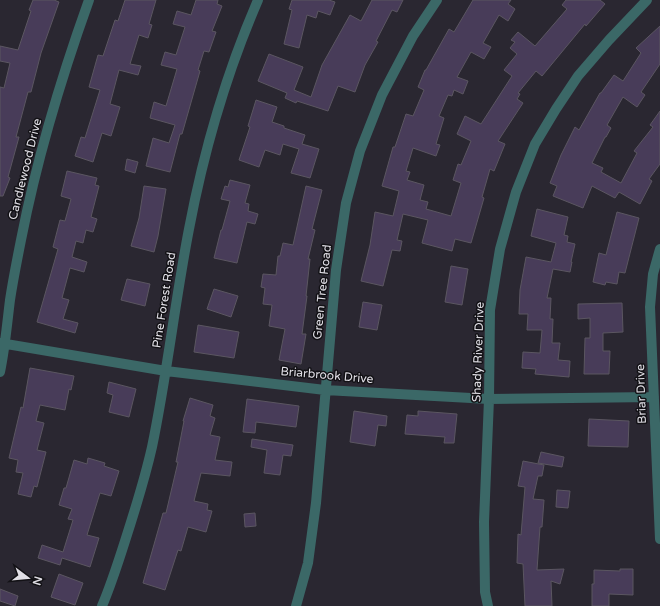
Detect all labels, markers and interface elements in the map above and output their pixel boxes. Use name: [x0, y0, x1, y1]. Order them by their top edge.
street label: Candlewood Drive: [6, 117, 44, 221]
street label: Green Tree Road: [310, 244, 334, 340]
street label: Pine Forest Road: [149, 251, 179, 349]
street label: Shady River Drive: [469, 301, 487, 402]
street label: Briarbrook Drive: [280, 364, 374, 386]
street label: Briar Drive: [633, 364, 649, 424]
north arrow: [8, 558, 48, 598]
text: N: [30, 575, 45, 587]

